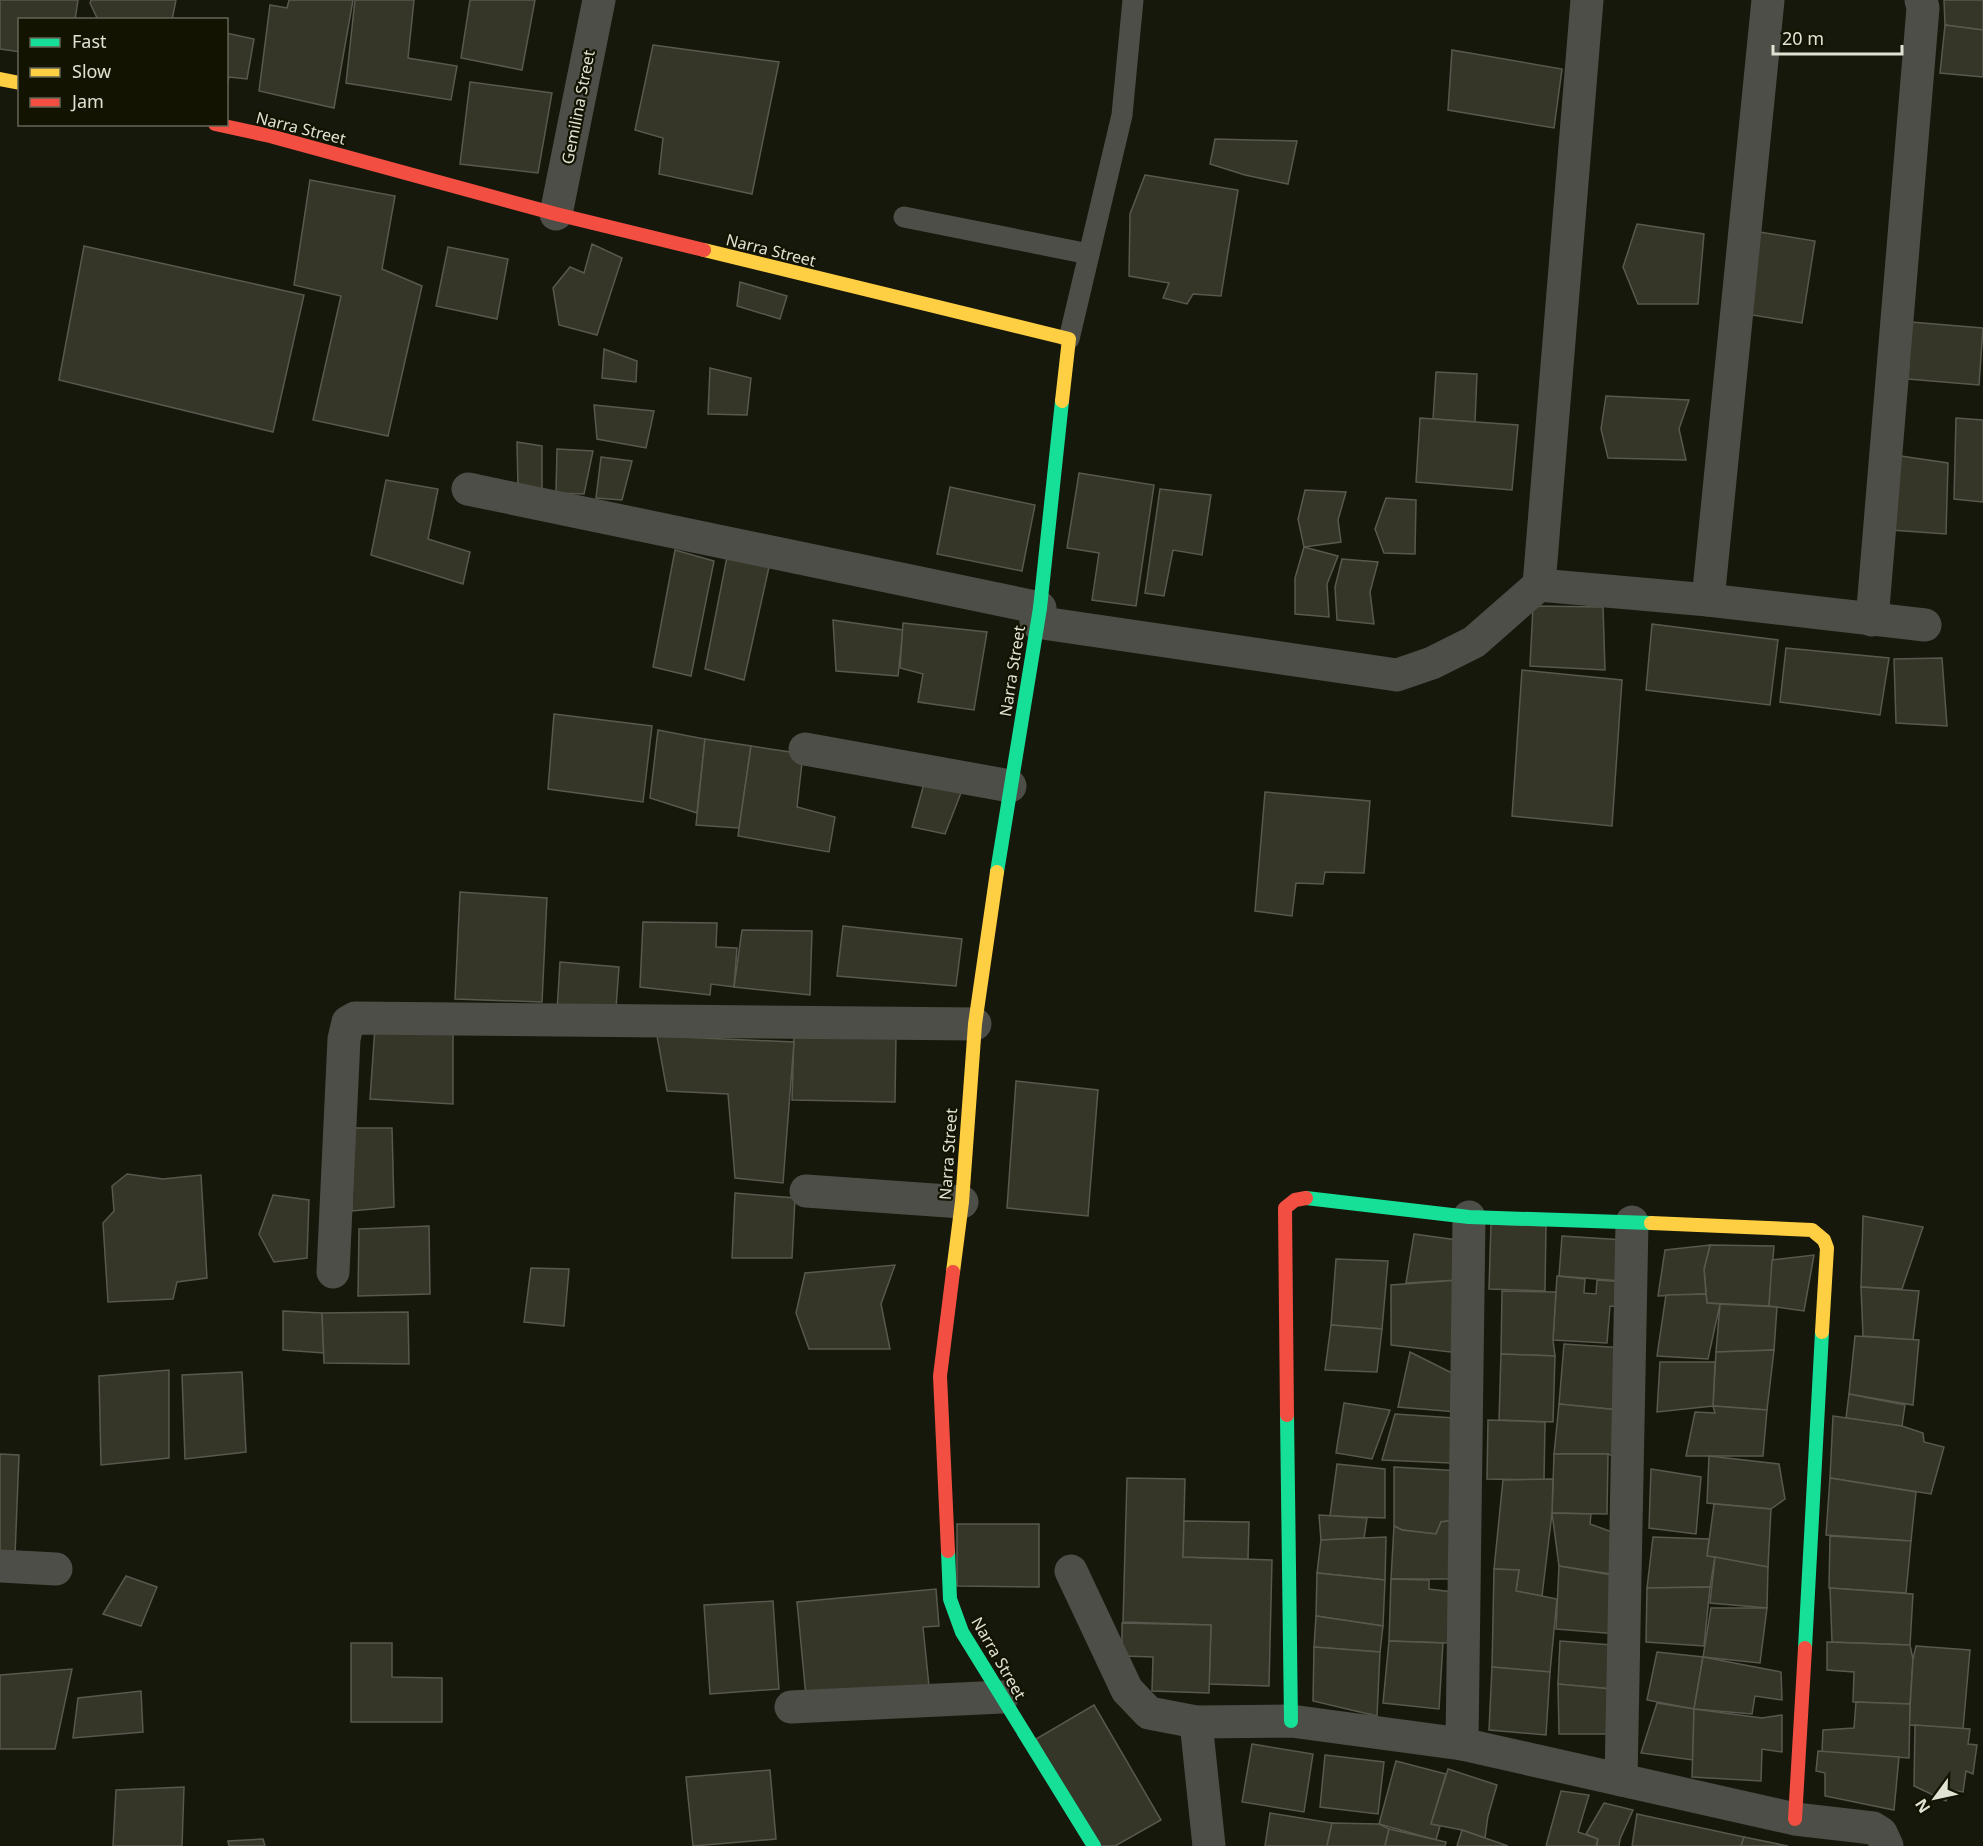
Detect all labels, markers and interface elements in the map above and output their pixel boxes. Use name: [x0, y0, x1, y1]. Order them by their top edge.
legend: [18, 18, 228, 126]
scale bar: [1773, 18, 1902, 56]
text: 20 m: [1782, 26, 1824, 50]
text: Fast: [72, 29, 107, 53]
street label: Gemilina Street: [556, 48, 600, 166]
text: Slow: [72, 59, 111, 83]
text: Jam: [70, 89, 104, 113]
street label: Narra Street: [254, 106, 348, 150]
street label: Narra Street: [724, 228, 818, 272]
street label: Narra Street: [994, 624, 1030, 718]
street label: Narra Street: [934, 1107, 962, 1201]
street label: Narra Street: [967, 1613, 1032, 1703]
north arrow: [1905, 1768, 1965, 1828]
text: N: [1910, 1795, 1935, 1818]

